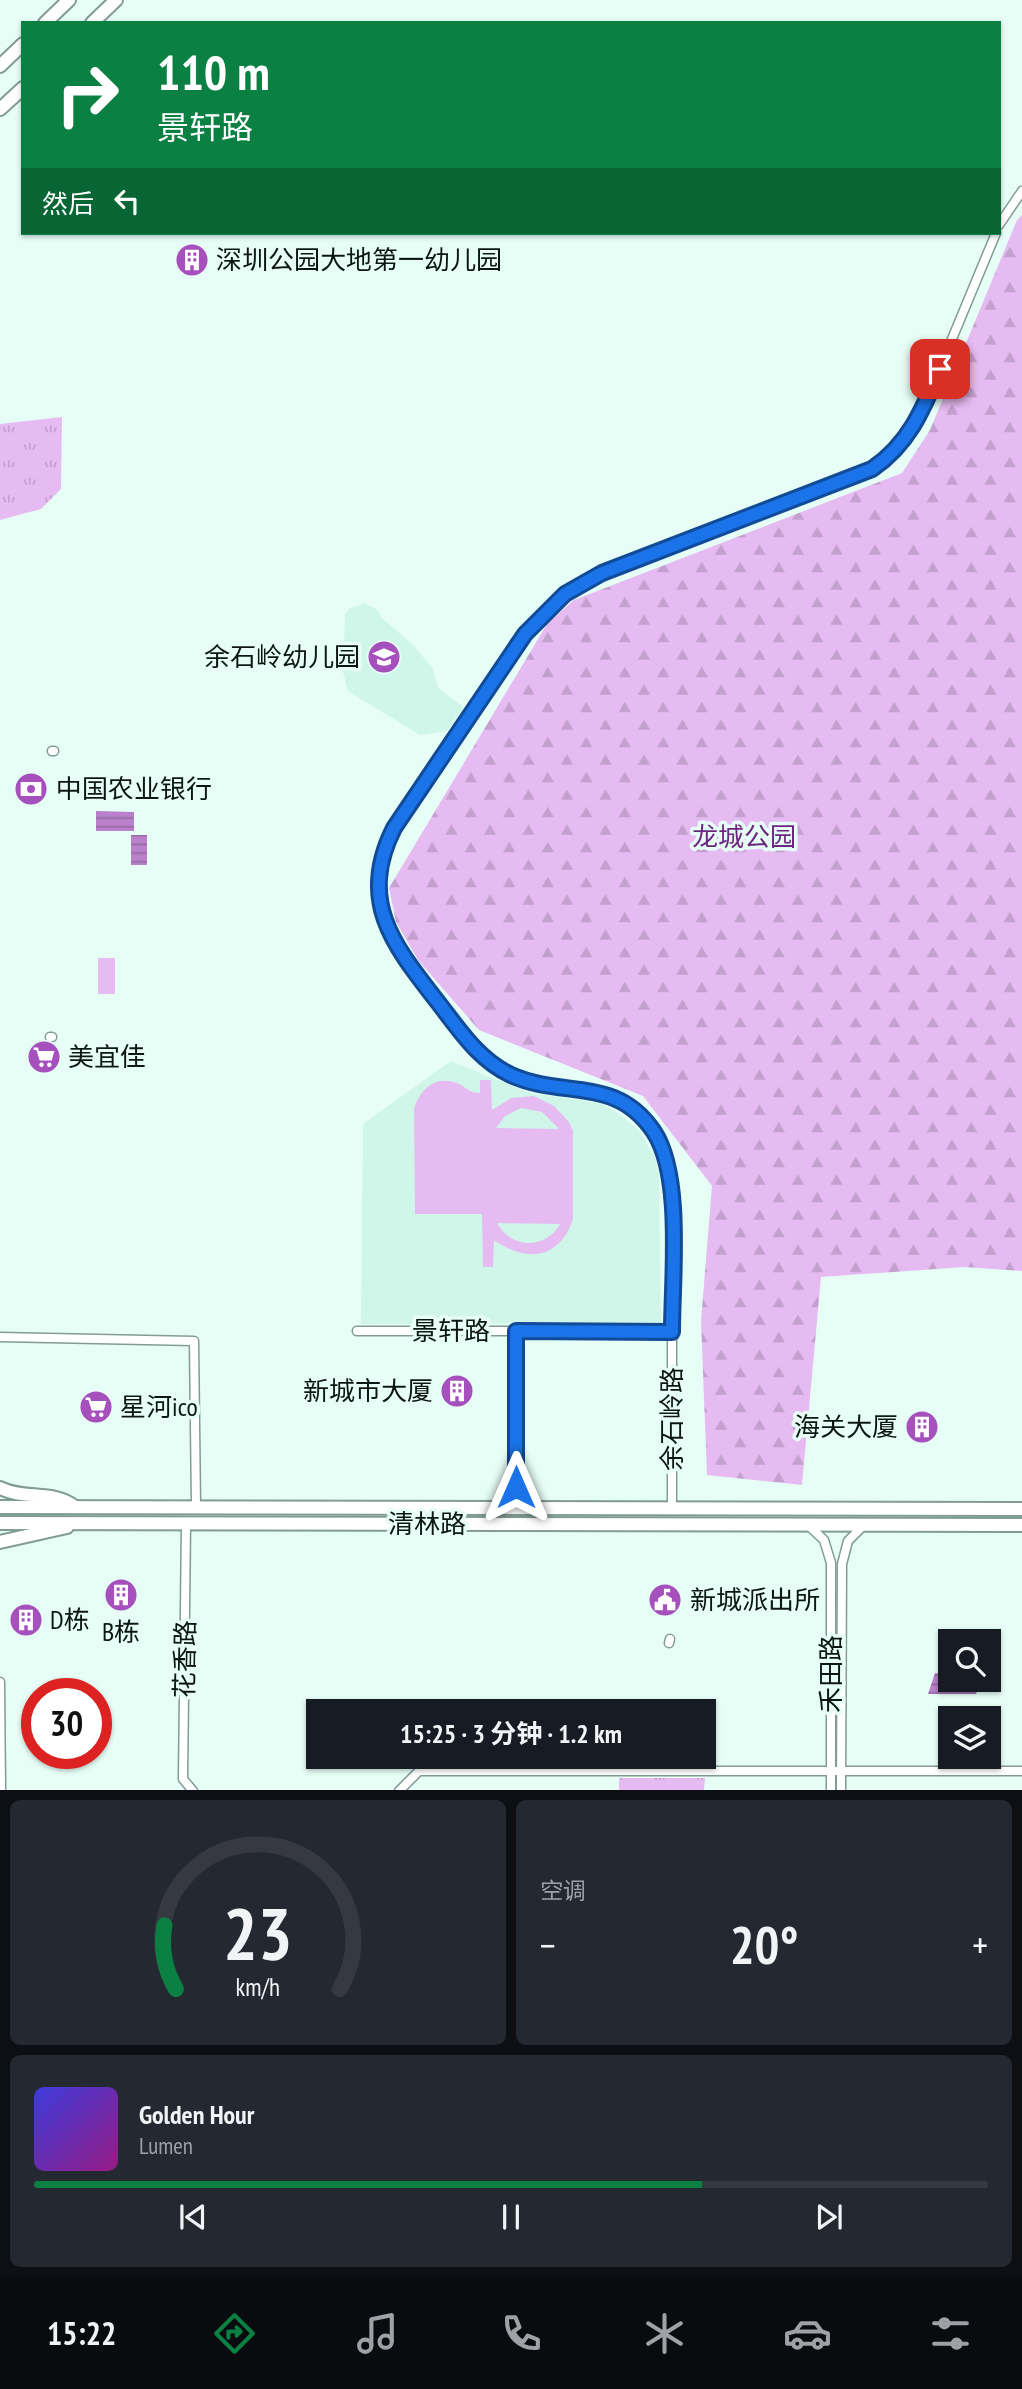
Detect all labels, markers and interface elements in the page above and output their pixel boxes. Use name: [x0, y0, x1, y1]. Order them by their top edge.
text: 110 m: [157, 40, 270, 104]
icon: right: [42, 49, 133, 140]
text: 景轩路: [157, 106, 253, 148]
icon: left: [108, 182, 146, 220]
text: 然后: [42, 187, 94, 220]
building icon: 深圳公园大地第一幼儿园: [173, 241, 211, 279]
place label: 深圳公园大地第一幼儿园: [216, 243, 502, 276]
pin: [910, 339, 970, 399]
icon: arrive: [921, 350, 959, 388]
school or university icon: 余石岭幼儿园: [365, 638, 403, 676]
place label: 余石岭幼儿园: [204, 640, 360, 673]
bank icon: 中国农业银行: [12, 770, 50, 808]
place label: 中国农业银行: [56, 772, 212, 805]
park label: 龙城公园: [692, 820, 796, 853]
supermarket icon: 美宜佳: [25, 1038, 63, 1076]
place label: 美宜佳: [68, 1040, 146, 1073]
street label: 景轩路: [412, 1314, 490, 1347]
street label: 余石岭路: [655, 1367, 688, 1471]
building icon: 新城市大厦: [438, 1372, 476, 1410]
place label: 新城市大厦: [303, 1374, 433, 1407]
supermarket icon: 星河ico: [77, 1388, 115, 1426]
place label: 星河ico: [120, 1390, 198, 1423]
building icon: 海关大厦: [903, 1408, 941, 1446]
place label: 海关大厦: [794, 1410, 898, 1443]
position arrow: [479, 1450, 553, 1524]
street label: 清林路: [388, 1507, 466, 1540]
building icon: B栋: [102, 1576, 140, 1614]
public building icon: 新城派出所: [646, 1581, 684, 1619]
place label: 新城派出所: [690, 1583, 820, 1616]
building icon: D栋: [7, 1601, 45, 1639]
place label: D栋: [50, 1603, 90, 1636]
place label: B栋: [102, 1615, 140, 1648]
street label: 花香路: [167, 1620, 202, 1698]
map controls: [938, 1629, 1001, 1769]
button: search: [938, 1629, 1001, 1692]
street label: 禾田路: [814, 1635, 847, 1713]
speed limit sign: 30: [21, 1678, 112, 1769]
button: layers: [938, 1706, 1001, 1769]
text: 15:25 · 3 分钟 · 1.2 km: [400, 1717, 622, 1750]
text: 空调: [540, 1876, 586, 1905]
text: 23: [223, 1885, 293, 1979]
text: 20°: [730, 1911, 798, 1978]
text: −: [540, 1920, 556, 1969]
text: +: [972, 1920, 988, 1969]
text: km/h: [236, 1970, 280, 2002]
text: Golden Hour: [139, 2098, 254, 2131]
text: Lumen: [139, 2131, 193, 2160]
icon: previous: [174, 2198, 212, 2236]
icon: pause: [492, 2198, 530, 2236]
icon: next: [810, 2198, 848, 2236]
icon: directions: [210, 2309, 259, 2358]
icon: music: [353, 2309, 402, 2358]
icon: phone: [497, 2309, 546, 2358]
icon: climate: [640, 2309, 689, 2358]
icon: car: [783, 2309, 832, 2358]
icon: filters: [926, 2309, 975, 2358]
text: 15:22: [47, 2312, 116, 2354]

